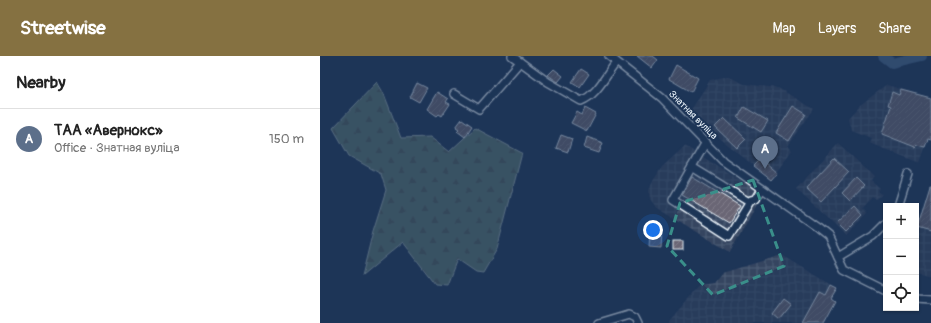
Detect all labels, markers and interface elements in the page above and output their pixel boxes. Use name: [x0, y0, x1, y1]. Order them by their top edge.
text: Streetwise: [20, 16, 106, 40]
text: Map: [773, 20, 796, 37]
text: Layers: [818, 20, 856, 37]
text: Share: [878, 20, 911, 37]
text: Nearby: [16, 72, 65, 93]
street label: Знатная вуліца: [666, 88, 720, 142]
text: ТАА «Авернокс»: [54, 121, 163, 140]
text: A: [25, 131, 33, 147]
text: 150 m: [269, 131, 304, 147]
pin: A: [752, 136, 778, 169]
text: Office · Знатная вуліца: [54, 140, 180, 156]
map controls: [883, 203, 919, 311]
button: +: [883, 203, 919, 239]
your location: [643, 220, 663, 240]
button: −: [883, 239, 919, 275]
button: locate: [883, 275, 919, 311]

